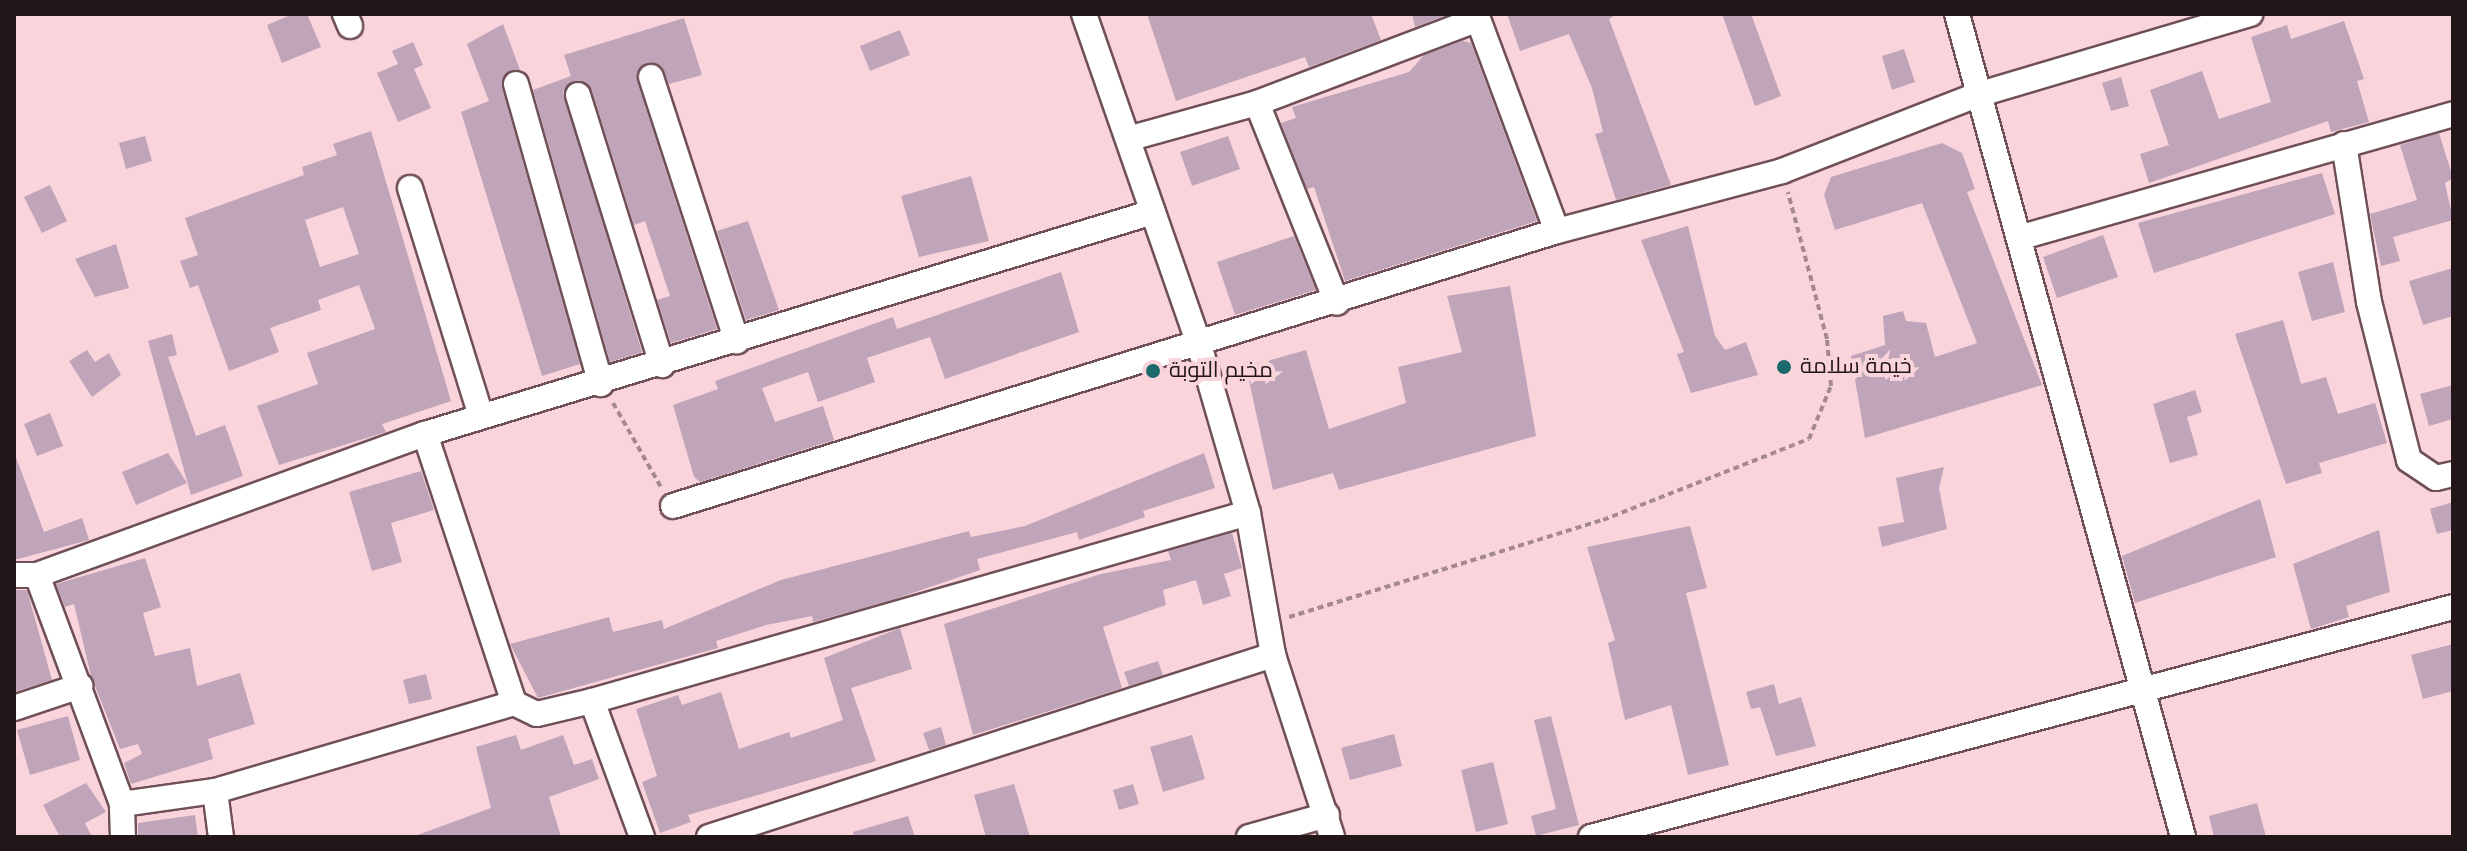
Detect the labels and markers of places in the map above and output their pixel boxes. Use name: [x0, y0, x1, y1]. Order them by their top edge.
place label: خيمة سلامة: [1800, 354, 1912, 380]
place label: مخيم التوبة: [1169, 358, 1273, 384]
marker: خيمة سلامة: [1775, 358, 1793, 376]
marker: مخيم التوبة: [1144, 362, 1162, 380]

